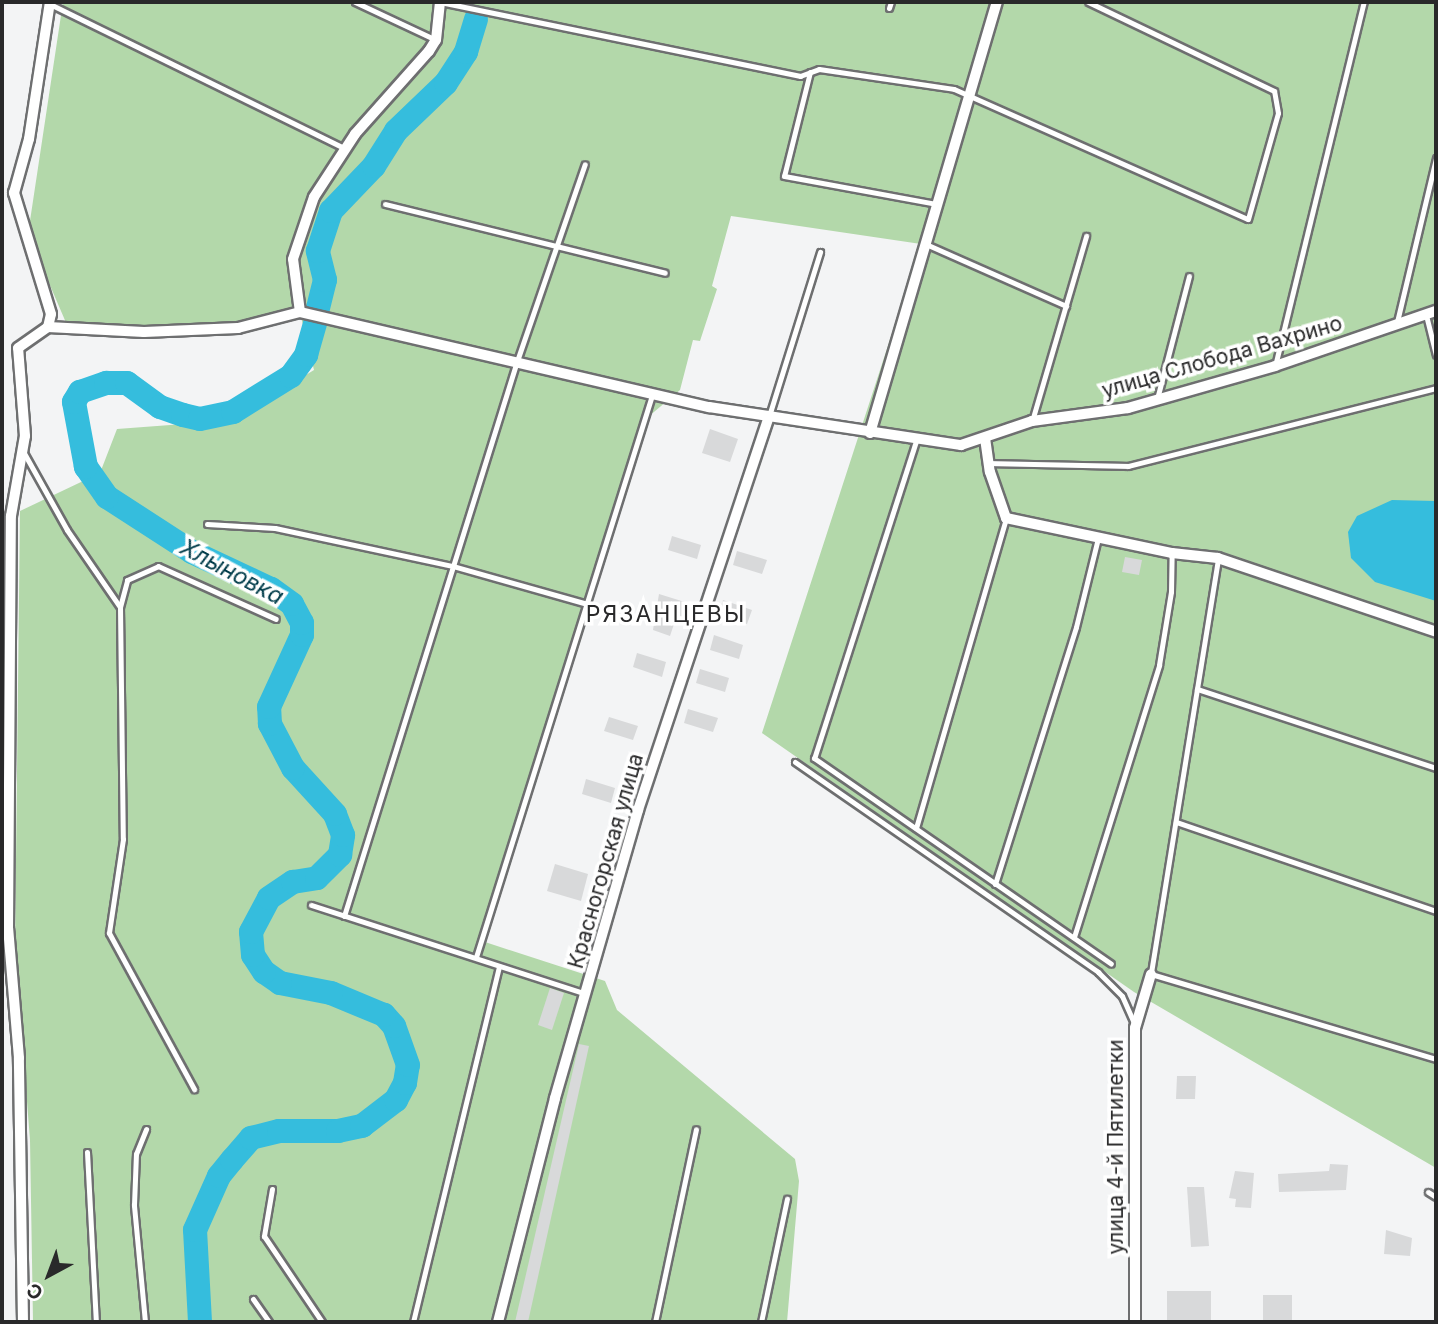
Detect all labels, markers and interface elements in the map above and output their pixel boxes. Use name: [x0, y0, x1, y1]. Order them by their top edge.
street label: улица Слобода Вахрино: [1099, 311, 1345, 403]
water label: Хлыновка: [176, 533, 288, 611]
district label: РЯЗАНЦЕВЫ: [587, 600, 745, 628]
street label: Красногорская улица: [563, 751, 649, 971]
street label: улица 4-й Пятилетки: [1103, 1039, 1129, 1255]
north arrow: [14, 1240, 84, 1310]
text: С: [22, 1278, 48, 1305]

